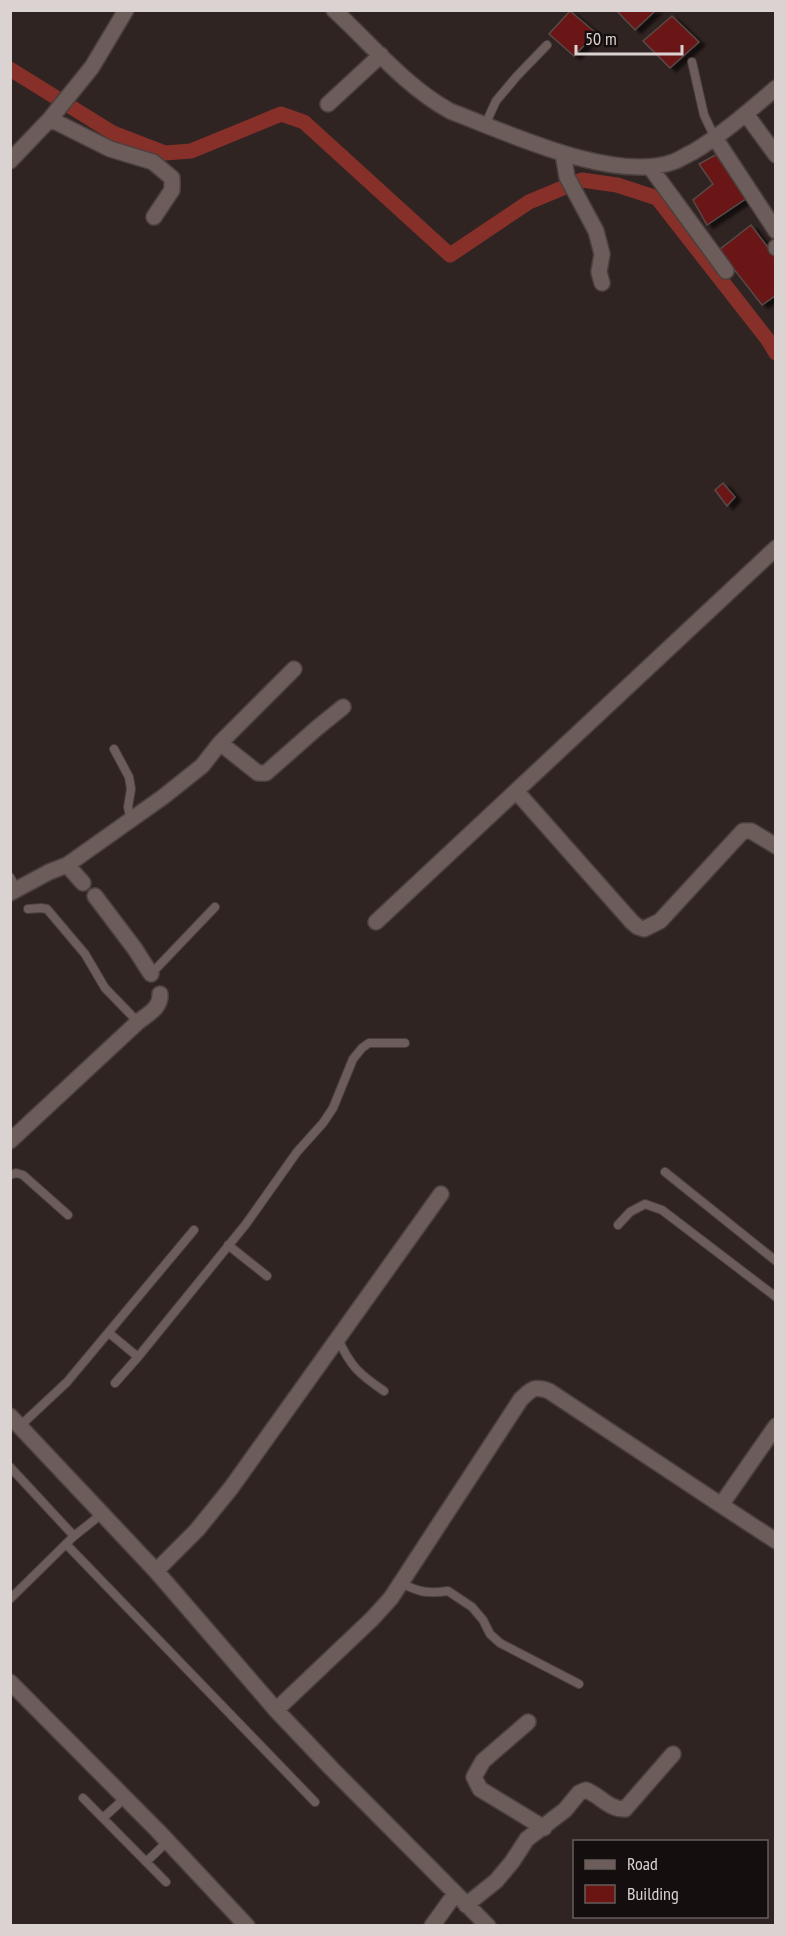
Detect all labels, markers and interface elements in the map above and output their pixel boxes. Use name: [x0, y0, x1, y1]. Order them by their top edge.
scale bar: [576, 18, 682, 56]
text: 50 m: [585, 27, 617, 50]
legend: [573, 1840, 768, 1918]
text: Road: [627, 1852, 658, 1875]
text: Building: [627, 1882, 679, 1905]

